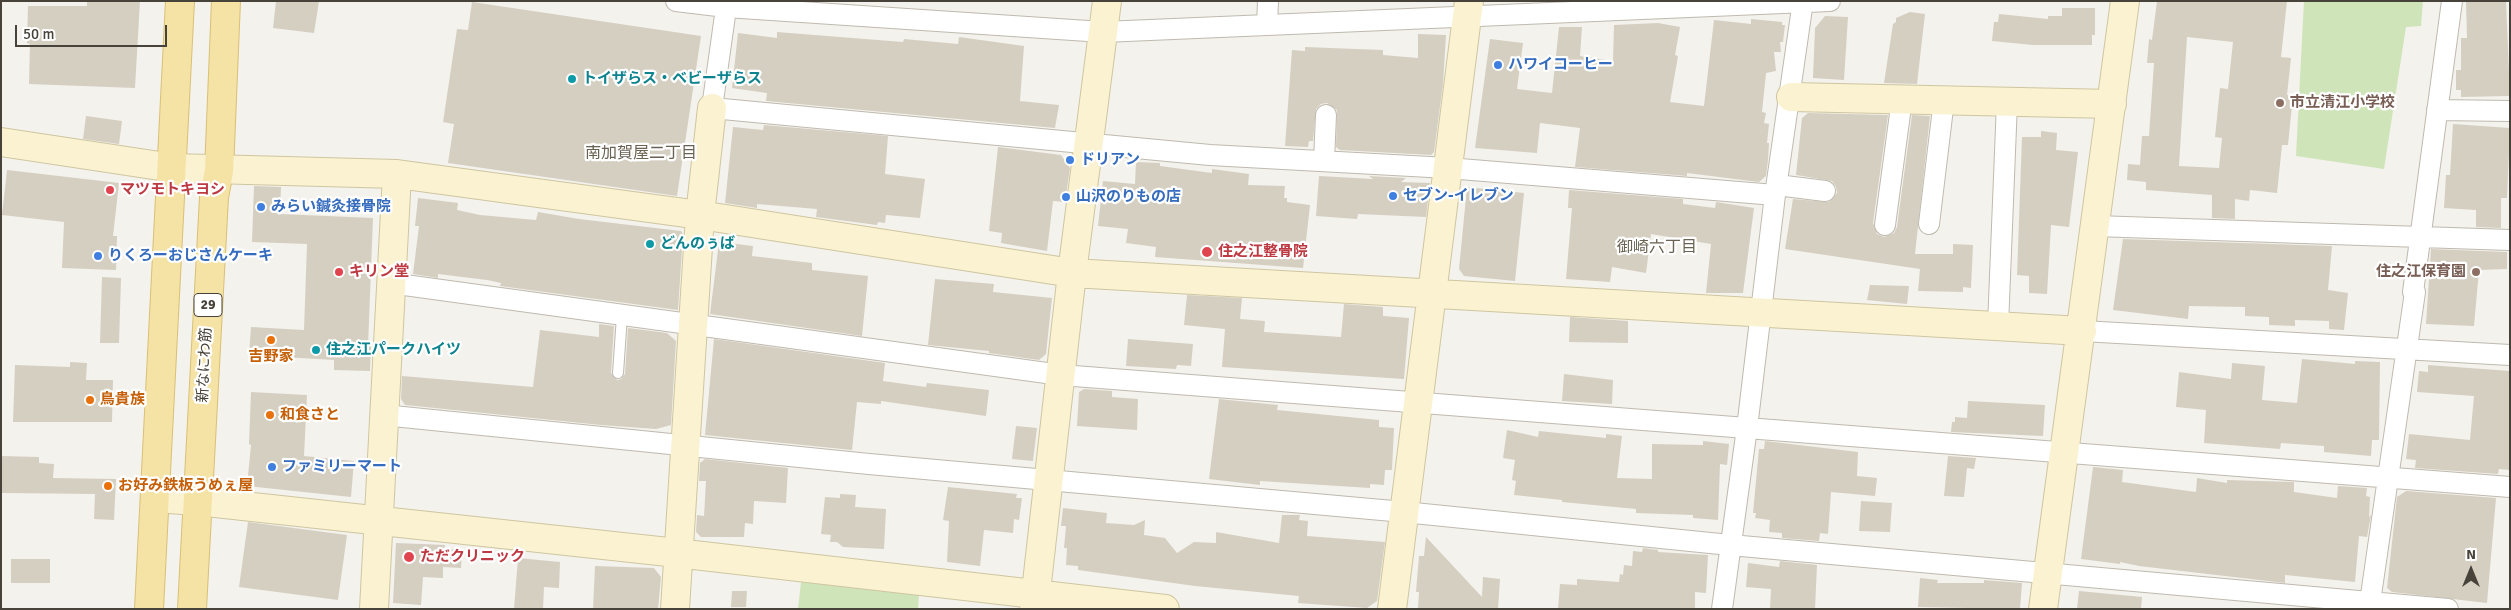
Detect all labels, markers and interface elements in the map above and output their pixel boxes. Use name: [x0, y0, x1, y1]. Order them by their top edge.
scale bar: [18, 15, 170, 47]
text: 50 m: [23, 25, 54, 43]
place label: ハワイコーヒー: [1508, 56, 1613, 74]
marker: ハワイコーヒー: [1492, 59, 1504, 71]
place label: トイザらス・ベビーザらス: [582, 70, 762, 88]
marker: トイザらス・ベビーザらス: [566, 73, 578, 85]
place label: 市立清江小学校: [2290, 94, 2395, 112]
marker: 市立清江小学校: [2274, 97, 2286, 109]
district label: 南加賀屋二丁目: [585, 144, 697, 164]
place label: ドリアン: [1080, 151, 1140, 169]
marker: ドリアン: [1064, 154, 1076, 166]
place label: マツモトキヨシ: [120, 181, 225, 199]
marker: マツモトキヨシ: [104, 184, 116, 196]
place label: セブン-イレブン: [1403, 187, 1514, 205]
place label: 山沢のりもの店: [1076, 188, 1181, 206]
marker: セブン-イレブン: [1387, 190, 1399, 202]
marker: 山沢のりもの店: [1060, 191, 1072, 203]
place label: みらい鍼灸接骨院: [271, 198, 391, 216]
marker: みらい鍼灸接骨院: [255, 201, 267, 213]
place label: どんのぅば: [660, 235, 735, 253]
marker: どんのぅば: [644, 238, 656, 250]
district label: 御崎六丁目: [1617, 238, 1697, 258]
place label: 住之江整骨院: [1218, 243, 1308, 261]
marker: 住之江整骨院: [1200, 245, 1214, 259]
place label: りくろーおじさんケーキ: [108, 247, 273, 265]
marker: りくろーおじさんケーキ: [92, 250, 104, 262]
place label: キリン堂: [349, 263, 409, 281]
place label: 住之江保育園: [2376, 263, 2466, 281]
marker: キリン堂: [333, 266, 345, 278]
marker: 住之江保育園: [2470, 266, 2482, 278]
road number: 29: [194, 294, 222, 316]
street label: 新なにわ筋: [194, 327, 216, 403]
marker: 吉野家: [265, 334, 277, 346]
place label: 住之江パークハイツ: [326, 341, 461, 359]
marker: 住之江パークハイツ: [310, 344, 322, 356]
place label: 吉野家: [249, 348, 293, 366]
place label: 鳥貴族: [100, 391, 145, 409]
marker: 鳥貴族: [84, 394, 96, 406]
place label: 和食さと: [280, 406, 340, 424]
marker: 和食さと: [264, 409, 276, 421]
place label: ファミリーマート: [282, 458, 402, 476]
marker: ファミリーマート: [266, 461, 278, 473]
place label: お好み鉄板うめぇ屋: [118, 477, 253, 495]
marker: お好み鉄板うめぇ屋: [102, 480, 114, 492]
north arrow: [2446, 545, 2496, 595]
text: N: [2466, 546, 2476, 563]
place label: ただクリニック: [420, 548, 525, 566]
marker: ただクリニック: [402, 550, 416, 564]

